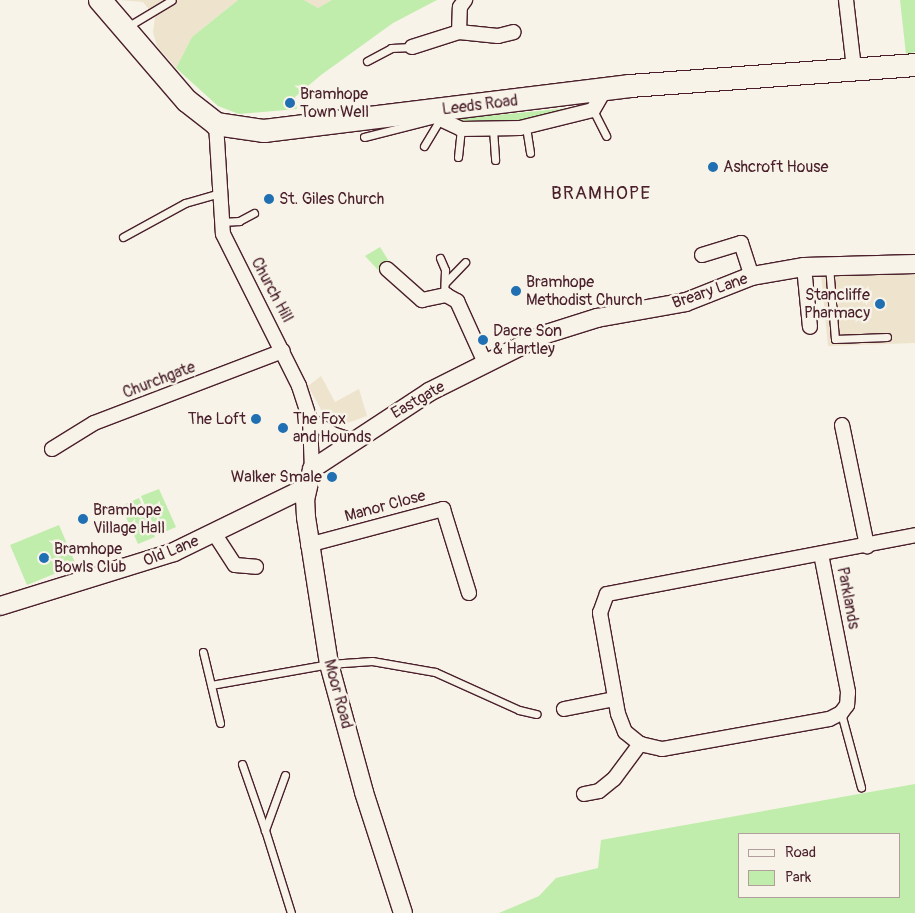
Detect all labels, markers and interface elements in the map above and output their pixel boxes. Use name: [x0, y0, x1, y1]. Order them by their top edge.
place label: Bramhope Town Well: [300, 84, 369, 122]
street label: Leeds Road: [441, 91, 519, 119]
marker: Bramhope Town Well: [284, 97, 296, 109]
place label: Ashcroft House: [723, 157, 828, 177]
marker: Ashcroft House: [707, 161, 719, 173]
district label: BRAMHOPE: [550, 183, 652, 205]
place label: St. Giles Church: [279, 189, 384, 209]
marker: St. Giles Church: [263, 193, 275, 205]
street label: Church Hill: [247, 254, 297, 326]
street label: Breary Lane: [670, 269, 750, 313]
place label: Bramhope Methodist Church: [526, 272, 642, 310]
marker: Bramhope Methodist Church: [510, 285, 522, 297]
place label: Stancliffe Pharmacy: [804, 285, 870, 323]
marker: Stancliffe Pharmacy: [874, 298, 886, 310]
place label: Dacre Son & Hartley: [493, 321, 562, 359]
marker: Dacre Son & Hartley: [477, 334, 489, 346]
street label: Churchgate: [120, 357, 198, 403]
street label: Eastgate: [388, 377, 448, 423]
place label: The Loft: [188, 409, 246, 429]
place label: The Fox and Hounds: [293, 409, 371, 447]
marker: The Loft: [250, 413, 262, 425]
marker: The Fox and Hounds: [277, 422, 289, 434]
place label: Walker Smale: [231, 467, 322, 487]
marker: Walker Smale: [326, 471, 338, 483]
street label: Manor Close: [342, 486, 428, 526]
place label: Bramhope Village Hall: [93, 500, 165, 538]
marker: Bramhope Village Hall: [77, 513, 89, 525]
street label: Old Lane: [140, 531, 202, 571]
place label: Bramhope Bowls Club: [54, 539, 126, 577]
marker: Bramhope Bowls Club: [38, 552, 50, 564]
street label: Parklands: [833, 565, 863, 631]
street label: Moor Road: [320, 657, 356, 731]
legend: [738, 833, 900, 898]
text: Road: [785, 843, 816, 862]
text: Park: [785, 868, 811, 887]

